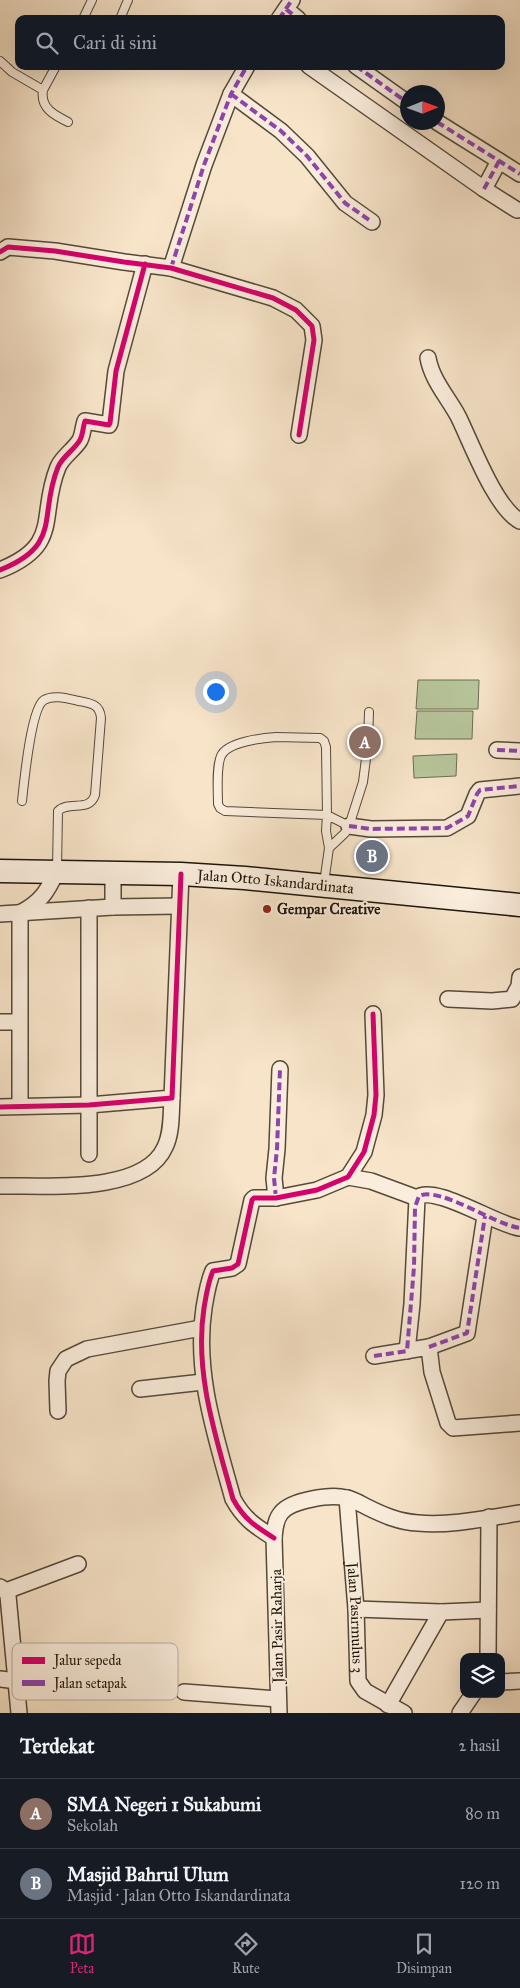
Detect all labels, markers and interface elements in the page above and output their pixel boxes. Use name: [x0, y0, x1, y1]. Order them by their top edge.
search box: [15, 15, 505, 70]
icon: search: [33, 29, 61, 57]
text: Cari di sini: [73, 31, 157, 54]
north arrow: [400, 85, 445, 130]
your location: [203, 679, 229, 705]
pin: A: [349, 723, 381, 761]
pin: B: [356, 837, 388, 875]
street label: Jalan Otto Iskandardinata: [195, 866, 355, 898]
place label: Gempar Creative: [277, 900, 381, 919]
marker: Gempar Creative: [261, 903, 273, 915]
street label: Jalan Pasirmulus 3: [342, 1560, 367, 1673]
street label: Jalan Pasir Raharja: [267, 1568, 288, 1685]
legend: [12, 1643, 178, 1700]
text: Jalur sepeda: [52, 1652, 121, 1670]
map controls: [460, 1653, 505, 1698]
button: layers: [460, 1653, 505, 1698]
text: Jalan setapak: [52, 1675, 127, 1693]
text: Terdekat: [20, 1733, 94, 1759]
text: 2 hasil: [458, 1736, 500, 1755]
text: SMA Negeri 1 Sukabumi: [67, 1793, 261, 1816]
text: A: [31, 1804, 41, 1823]
text: 80 m: [465, 1804, 500, 1823]
text: Sekolah: [67, 1816, 118, 1835]
text: Masjid Bahrul Ulum: [67, 1863, 229, 1886]
text: B: [31, 1874, 41, 1893]
text: 120 m: [460, 1874, 500, 1893]
text: Masjid · Jalan Otto Iskandardinata: [67, 1886, 290, 1905]
tab: Peta: [68, 1930, 96, 1977]
tab: Rute: [232, 1930, 260, 1977]
tab: Disimpan: [396, 1930, 452, 1977]

